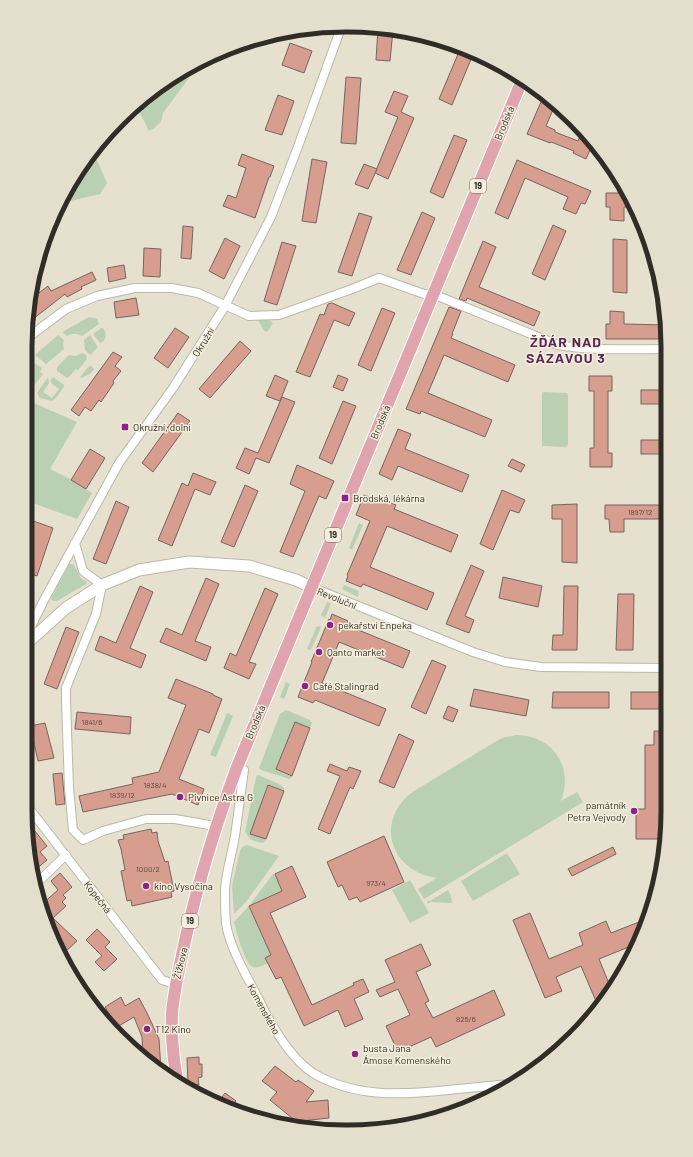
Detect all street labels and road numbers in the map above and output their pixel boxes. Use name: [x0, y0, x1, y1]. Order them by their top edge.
street label: Brodská: [492, 104, 516, 142]
road number: 19: [470, 179, 486, 193]
street label: Okružní: [189, 325, 217, 359]
street label: Brodská: [368, 403, 392, 441]
road number: 19: [325, 528, 341, 542]
street label: Revoluční: [315, 585, 359, 611]
street label: Brodská: [243, 703, 267, 741]
street label: Kopečná: [82, 878, 114, 916]
road number: 19: [182, 914, 198, 928]
street label: Žižkova: [171, 946, 189, 980]
street label: Komenského: [245, 982, 283, 1036]

